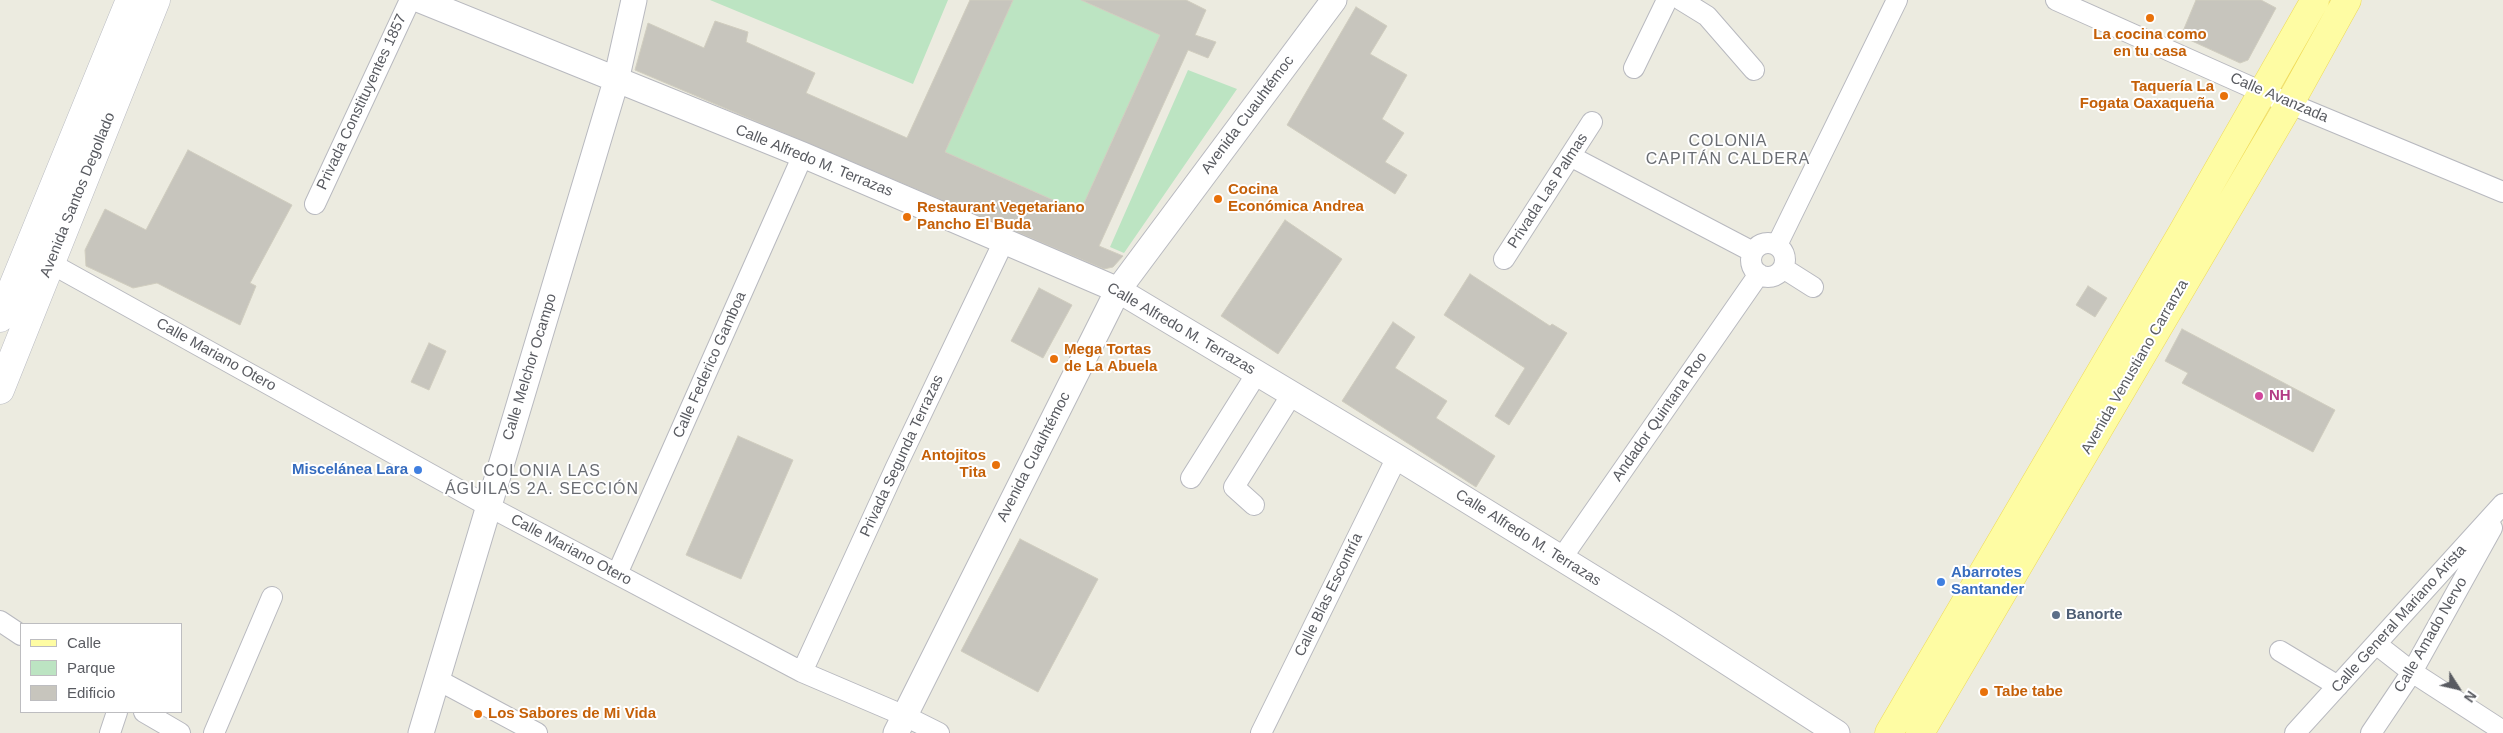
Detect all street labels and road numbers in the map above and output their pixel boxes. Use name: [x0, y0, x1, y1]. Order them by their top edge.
street label: Privada Constituyentes 1857: [313, 11, 411, 193]
street label: Avenida Cuauhtémoc: [1198, 52, 1298, 178]
street label: Calle Avanzada: [2227, 69, 2331, 127]
street label: Avenida Santos Degollado: [37, 110, 119, 280]
street label: Calle Alfredo M. Terrazas: [733, 121, 895, 201]
street label: Privada Las Palmas: [1504, 130, 1592, 252]
street label: Avenida Venustiano Carranza: [2078, 277, 2192, 457]
street label: Calle Alfredo M. Terrazas: [1104, 279, 1258, 379]
street label: Calle Federico Gamboa: [670, 289, 750, 441]
street label: Calle Melchor Ocampo: [499, 291, 561, 443]
street label: Calle Mariano Otero: [153, 315, 279, 395]
street label: Andador Quintana Roo: [1609, 349, 1711, 485]
street label: Privada Segunda Terrazas: [856, 372, 948, 540]
street label: Avenida Cuauhtémoc: [993, 389, 1075, 525]
street label: Calle Alfredo M. Terrazas: [1452, 486, 1604, 590]
street label: Calle Mariano Otero: [508, 511, 634, 589]
street label: Calle Blas Escontría: [1291, 530, 1367, 660]
street label: Calle General Mariano Arista: [2328, 541, 2470, 697]
street label: Calle Amado Nervo: [2391, 574, 2471, 696]

